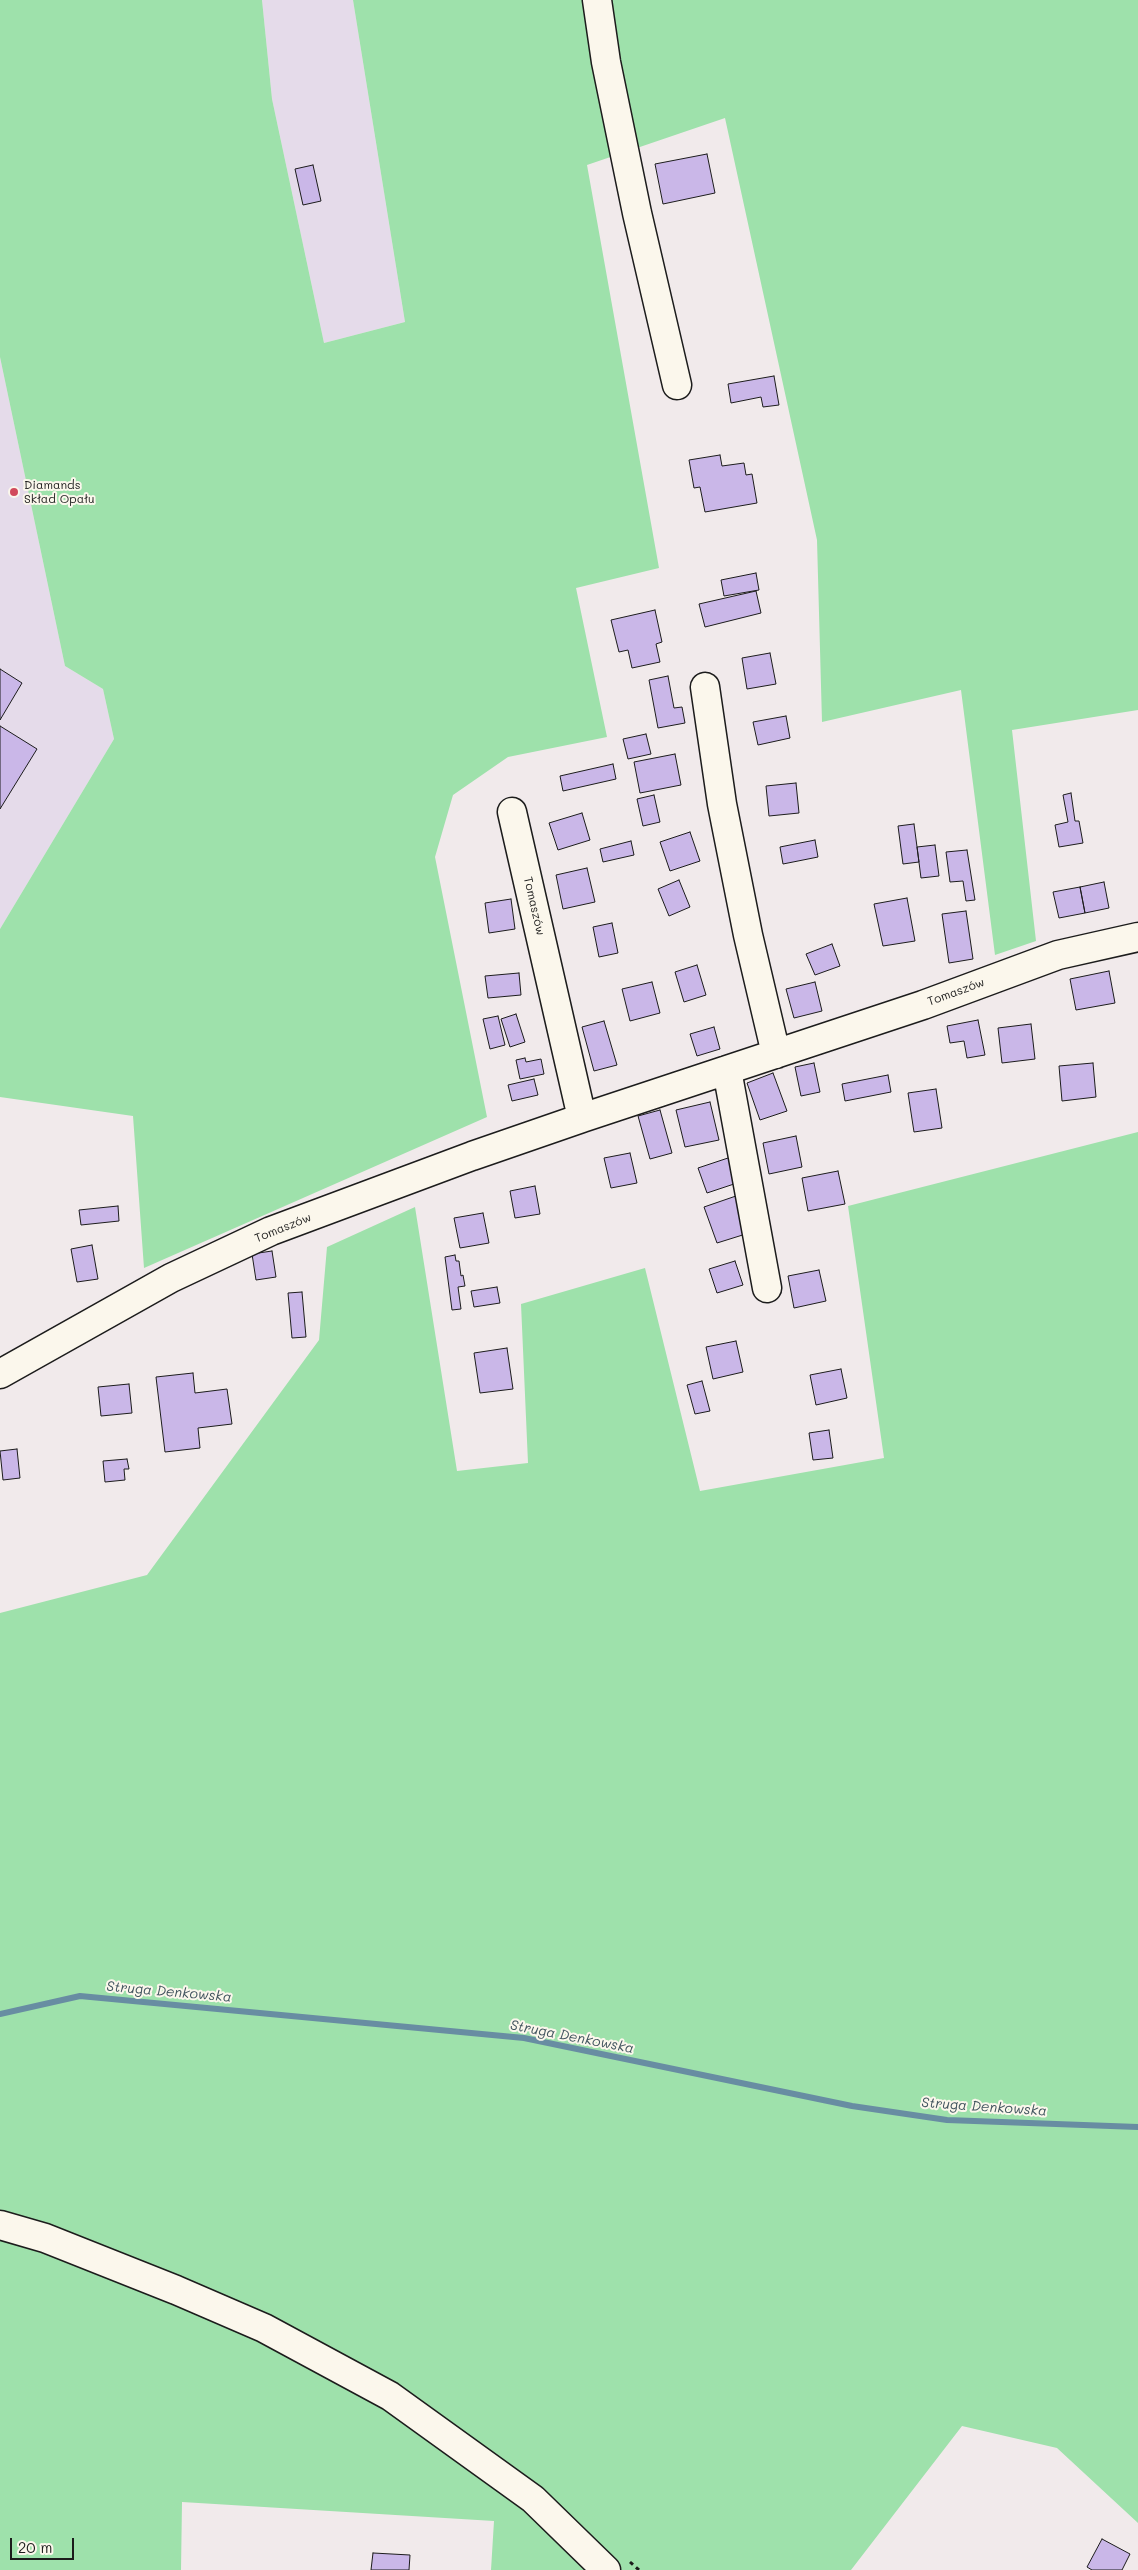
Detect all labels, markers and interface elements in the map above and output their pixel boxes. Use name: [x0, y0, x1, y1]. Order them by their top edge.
place label: Diamands Skład Opału: [24, 478, 94, 506]
marker: Diamands Skład Opału: [8, 486, 20, 498]
street label: Tomaszów: [520, 875, 548, 937]
street label: Tomaszów: [925, 975, 987, 1009]
street label: Tomaszów: [253, 1210, 313, 1246]
water label: Struga Denkowska: [106, 1978, 232, 2006]
water label: Struga Denkowska: [509, 2017, 635, 2057]
water label: Struga Denkowska: [921, 2094, 1047, 2120]
scale bar: [12, 2528, 76, 2560]
text: 20 m: [18, 2537, 52, 2557]

